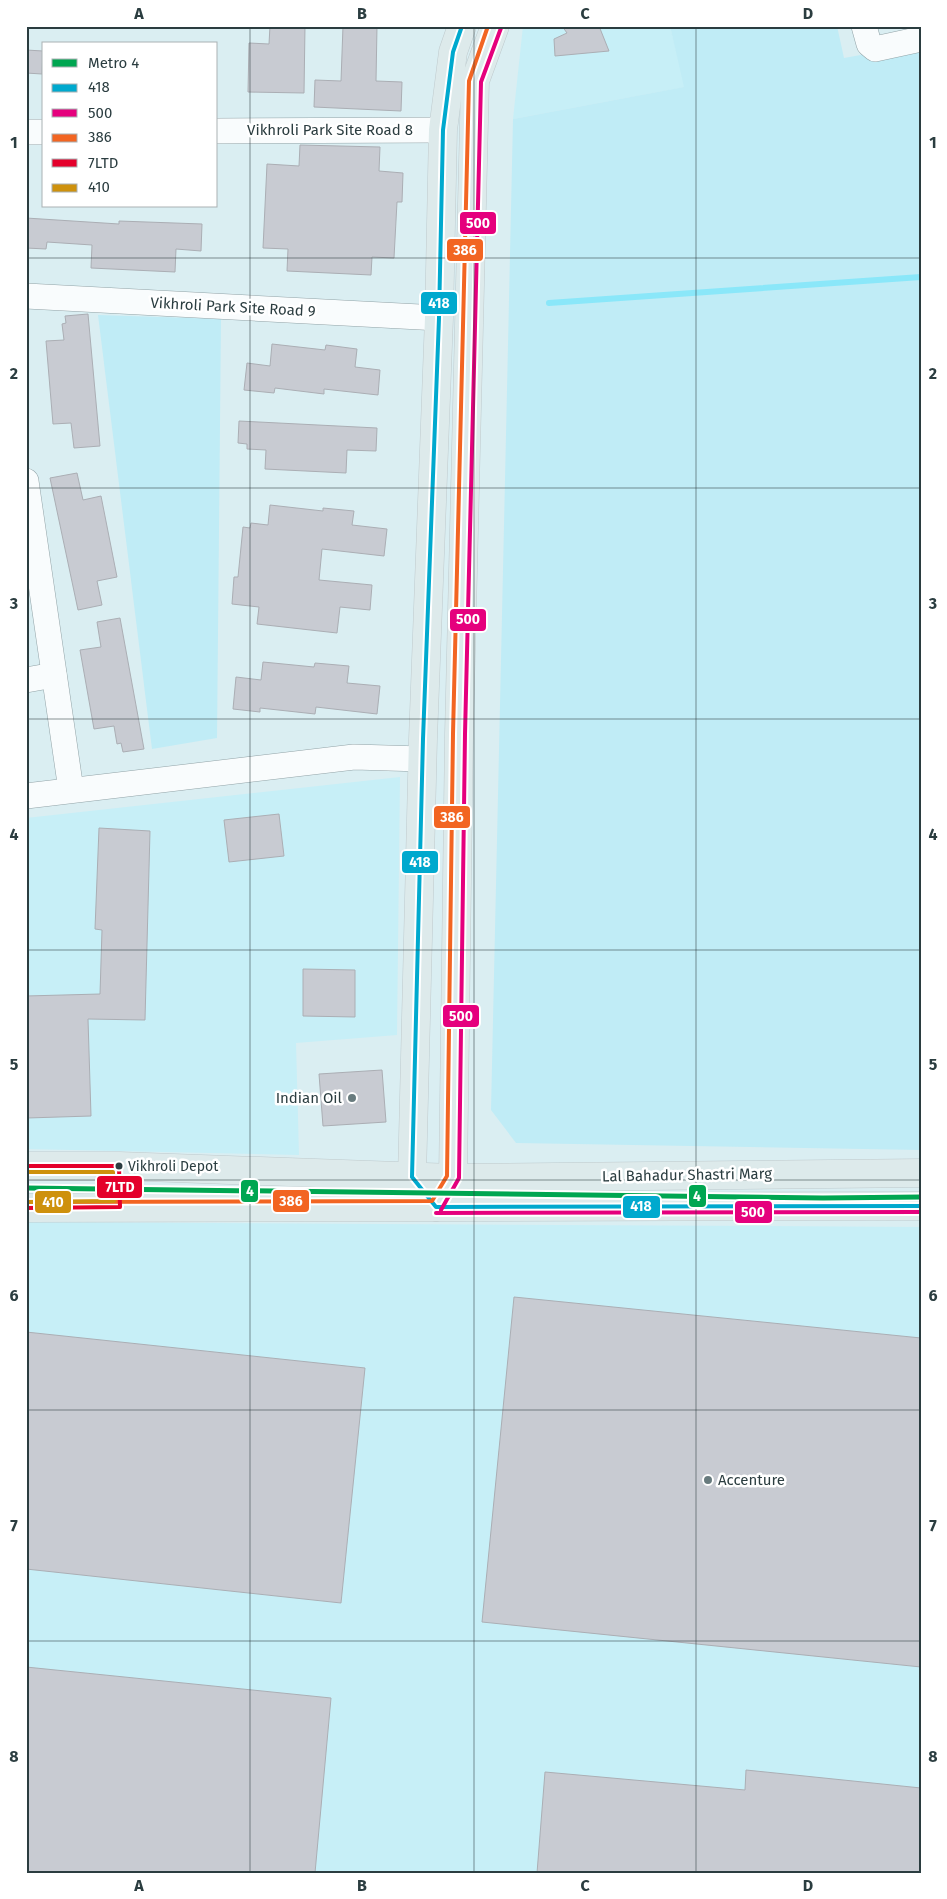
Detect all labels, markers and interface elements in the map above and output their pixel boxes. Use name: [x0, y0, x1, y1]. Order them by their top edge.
text: A: [133, 4, 144, 23]
text: B: [357, 4, 367, 23]
text: C: [580, 4, 590, 23]
text: D: [803, 4, 813, 23]
legend: [42, 42, 218, 208]
text: Metro 4: [88, 54, 139, 72]
text: 418: [88, 78, 110, 96]
text: 500: [88, 104, 112, 122]
street label: Vikhroli Park Site Road 8: [247, 121, 413, 139]
text: 386: [88, 128, 112, 146]
text: 1: [10, 133, 18, 152]
text: 1: [929, 133, 937, 152]
text: 7LTD: [88, 154, 118, 172]
text: 410: [88, 178, 110, 196]
line badge: 500: [459, 211, 497, 235]
text: 500: [466, 215, 490, 232]
line badge: 386: [446, 238, 484, 262]
text: 386: [452, 242, 477, 259]
line badge: 418: [420, 291, 458, 315]
street label: Vikhroli Park Site Road 9: [150, 294, 316, 320]
text: 418: [428, 295, 450, 312]
text: 2: [10, 364, 18, 383]
text: 2: [929, 364, 937, 383]
text: 3: [9, 594, 18, 613]
text: 3: [928, 594, 937, 613]
line badge: 500: [449, 608, 487, 632]
text: 500: [456, 611, 480, 628]
line badge: 386: [433, 805, 471, 829]
text: 386: [439, 809, 464, 826]
text: 4: [9, 825, 19, 844]
text: 4: [928, 825, 938, 844]
line badge: 418: [401, 850, 439, 874]
text: 418: [409, 854, 431, 871]
line badge: 500: [442, 1004, 480, 1028]
text: 500: [449, 1008, 473, 1025]
text: 5: [10, 1055, 19, 1074]
text: 5: [929, 1055, 938, 1074]
place label: Indian Oil: [276, 1089, 343, 1107]
marker: Indian Oil: [346, 1092, 358, 1104]
place label: Vikhroli Depot: [128, 1158, 219, 1175]
marker: Vikhroli Depot: [114, 1161, 124, 1171]
street label: Lal Bahadur Shastri Marg: [602, 1165, 772, 1185]
line badge: 7LTD: [96, 1175, 143, 1199]
text: 7LTD: [105, 1179, 135, 1196]
line badge: 4: [240, 1179, 259, 1203]
text: 4: [246, 1183, 254, 1200]
line badge: 4: [688, 1184, 707, 1208]
text: 4: [693, 1188, 701, 1205]
line badge: 386: [272, 1189, 310, 1213]
line badge: 410: [34, 1190, 72, 1214]
text: 386: [278, 1193, 303, 1210]
text: 410: [42, 1194, 64, 1211]
line badge: 418: [622, 1195, 661, 1219]
text: 418: [630, 1198, 652, 1215]
line badge: 500: [734, 1200, 773, 1224]
text: 500: [741, 1204, 765, 1221]
text: 6: [9, 1286, 19, 1305]
text: 6: [928, 1286, 938, 1305]
place label: Accenture: [718, 1471, 785, 1489]
marker: Accenture: [702, 1474, 714, 1486]
text: 7: [10, 1516, 18, 1535]
text: 7: [929, 1516, 937, 1535]
text: 8: [9, 1747, 19, 1766]
text: 8: [928, 1747, 938, 1766]
text: A: [133, 1876, 144, 1895]
text: B: [357, 1876, 367, 1895]
text: C: [580, 1876, 590, 1895]
text: D: [803, 1876, 813, 1895]

